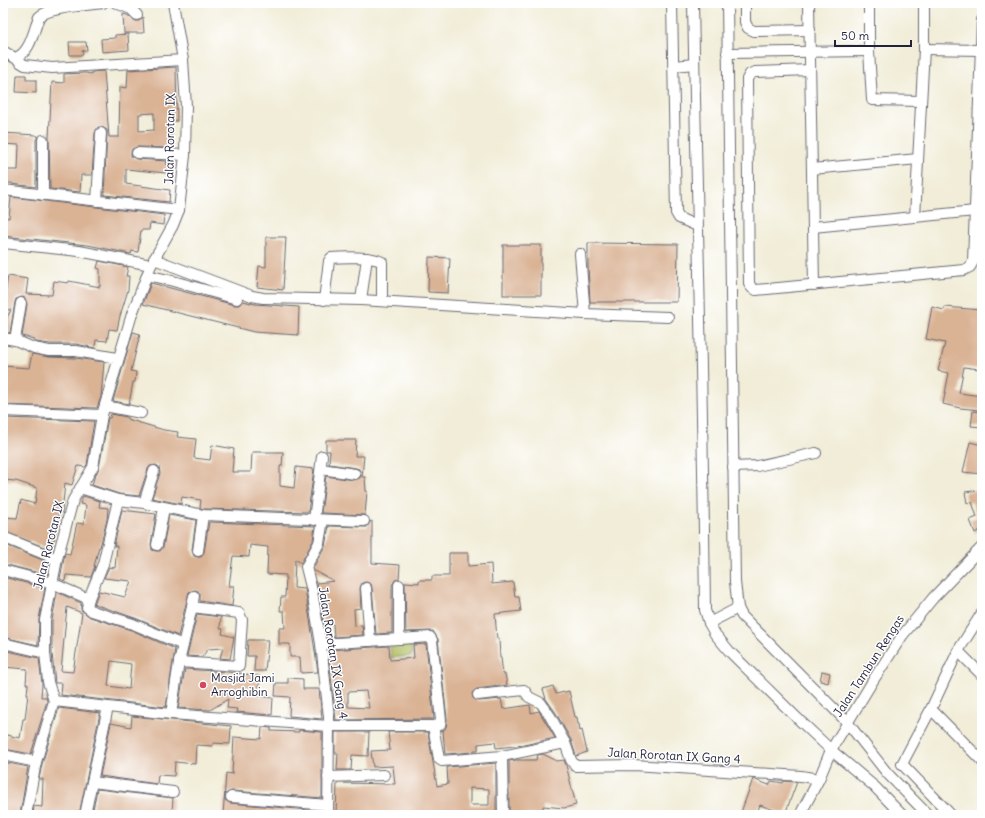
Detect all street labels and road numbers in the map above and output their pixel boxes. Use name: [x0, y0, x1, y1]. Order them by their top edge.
street label: Jalan Rorotan IX: [161, 93, 178, 185]
street label: Jalan Rorotan IX: [30, 498, 67, 591]
street label: Jalan Rorotan IX Gang 4: [316, 586, 351, 720]
street label: Jalan Tambun Rengas: [830, 612, 907, 719]
street label: Jalan Rorotan IX Gang 4: [607, 745, 741, 766]

